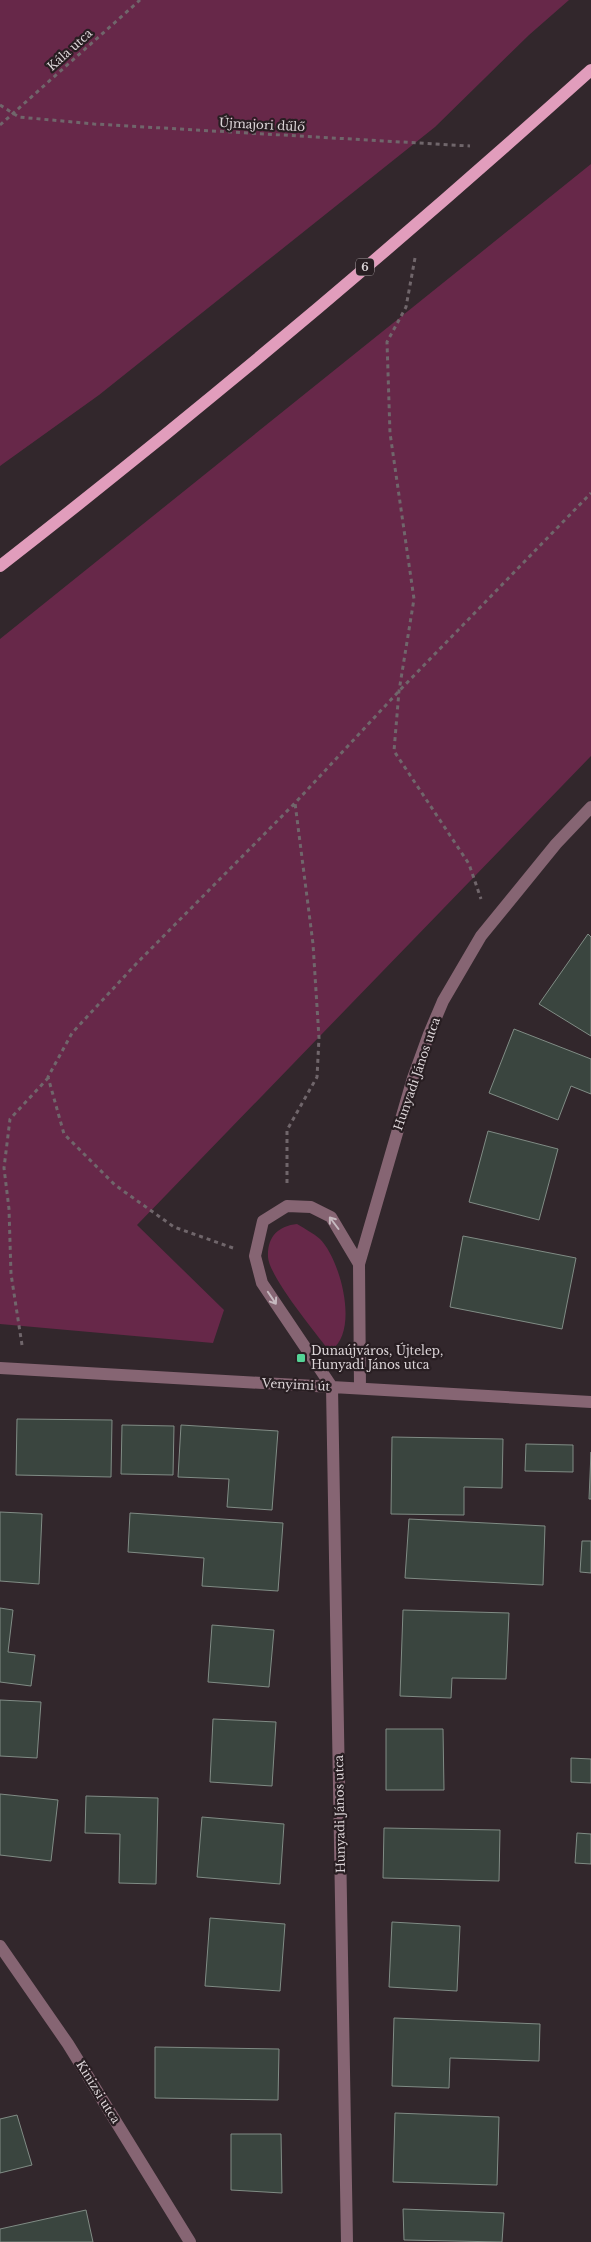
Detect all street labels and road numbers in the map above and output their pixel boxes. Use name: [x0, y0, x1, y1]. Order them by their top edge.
street label: Kála utca: [44, 25, 96, 74]
street label: Újmajori dűlő: [219, 114, 306, 134]
road number: 6: [356, 258, 374, 276]
street label: Hunyadi János utca: [390, 1015, 443, 1132]
street label: Venyimi út: [261, 1375, 331, 1394]
street label: Hunyadi János utca: [331, 1754, 348, 1873]
street label: Kinizsi utca: [73, 2058, 124, 2126]

